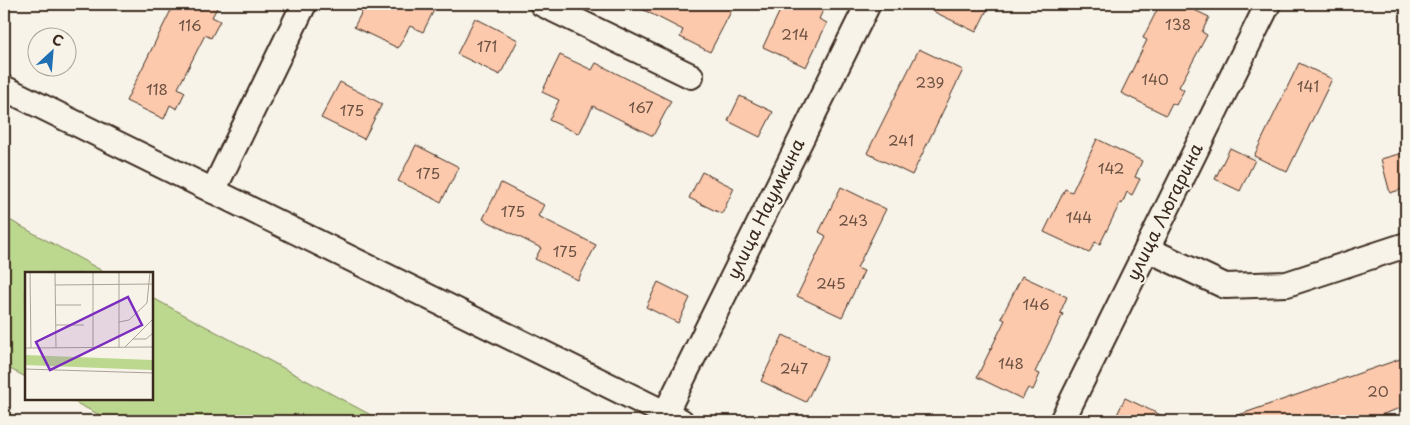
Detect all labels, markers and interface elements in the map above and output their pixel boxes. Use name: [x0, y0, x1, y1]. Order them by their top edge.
house number: 138: [1165, 12, 1191, 35]
house number: 116: [178, 13, 202, 36]
house number: 214: [781, 22, 809, 45]
north arrow: [28, 28, 78, 78]
text: С: [49, 28, 67, 52]
house number: 171: [477, 34, 497, 57]
house number: 140: [1141, 67, 1169, 90]
house number: 239: [916, 70, 944, 93]
house number: 141: [1297, 74, 1319, 97]
house number: 118: [146, 77, 168, 100]
house number: 167: [629, 95, 654, 118]
house number: 175: [340, 98, 364, 121]
house number: 241: [888, 128, 914, 151]
street label: улица Наумкина: [719, 133, 811, 283]
street label: улица Люгарина: [1119, 137, 1209, 285]
house number: 142: [1098, 156, 1124, 179]
house number: 175: [416, 161, 440, 184]
house number: 175: [501, 199, 525, 222]
house number: 144: [1066, 205, 1092, 228]
house number: 243: [838, 208, 868, 231]
house number: 175: [553, 239, 577, 262]
house number: 245: [816, 271, 846, 294]
inset map: [25, 272, 152, 400]
house number: 146: [1022, 292, 1050, 315]
house number: 148: [998, 351, 1024, 374]
house number: 247: [780, 356, 808, 379]
house number: 20: [1367, 379, 1389, 402]

